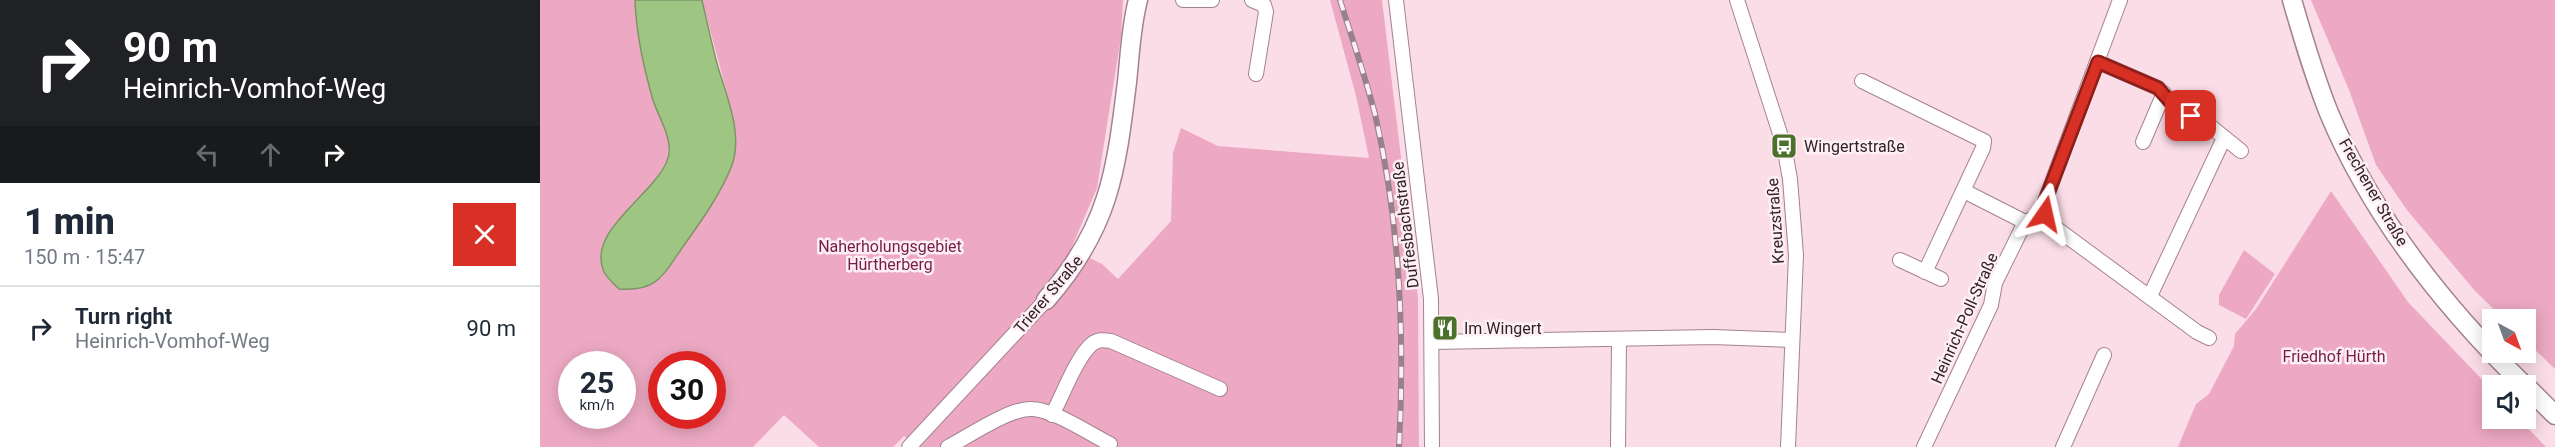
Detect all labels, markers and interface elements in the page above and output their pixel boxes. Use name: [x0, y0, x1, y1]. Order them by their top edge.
text: 90 m: [123, 23, 218, 72]
icon: right: [24, 24, 102, 102]
text: Heinrich-Vomhof-Weg: [123, 73, 386, 105]
pin: [2165, 90, 2216, 141]
icon: arrive: [2174, 99, 2207, 132]
bus stop icon: Wingertstraße: [1769, 131, 1799, 161]
street label: Frechener Straße: [2335, 135, 2412, 250]
place label: Wingertstraße: [1804, 137, 1905, 156]
icon: left: [191, 138, 224, 171]
icon: ahead: [254, 138, 287, 171]
icon: right: [317, 138, 350, 171]
street label: Duffesbachstraße: [1388, 161, 1423, 289]
street label: Kreuzstraße: [1763, 177, 1788, 264]
position arrow: [2013, 182, 2077, 246]
text: 1 min: [24, 201, 115, 243]
button: close: [453, 203, 516, 266]
park label: Naherholungsgebiet Hürtherberg: [818, 237, 962, 274]
text: 150 m · 15:47: [24, 245, 145, 269]
street label: Heinrich-Poll-Straße: [1927, 250, 2002, 387]
street label: Trierer Straße: [1010, 251, 1087, 337]
text: Turn right: [75, 304, 172, 329]
north arrow: [2482, 309, 2536, 363]
map controls: [2482, 309, 2536, 429]
icon: right: [24, 312, 57, 345]
restaurant icon: Im Wingert: [1430, 313, 1460, 343]
text: 90 m: [467, 316, 516, 341]
place label: Im Wingert: [1464, 319, 1542, 338]
text: Heinrich-Vomhof-Weg: [75, 329, 270, 353]
park label: Friedhof Hürth: [2282, 347, 2386, 366]
speed limit sign: 30: [648, 351, 726, 429]
text: 25: [580, 365, 614, 400]
button: sound: [2482, 375, 2536, 429]
text: km/h: [579, 396, 615, 414]

